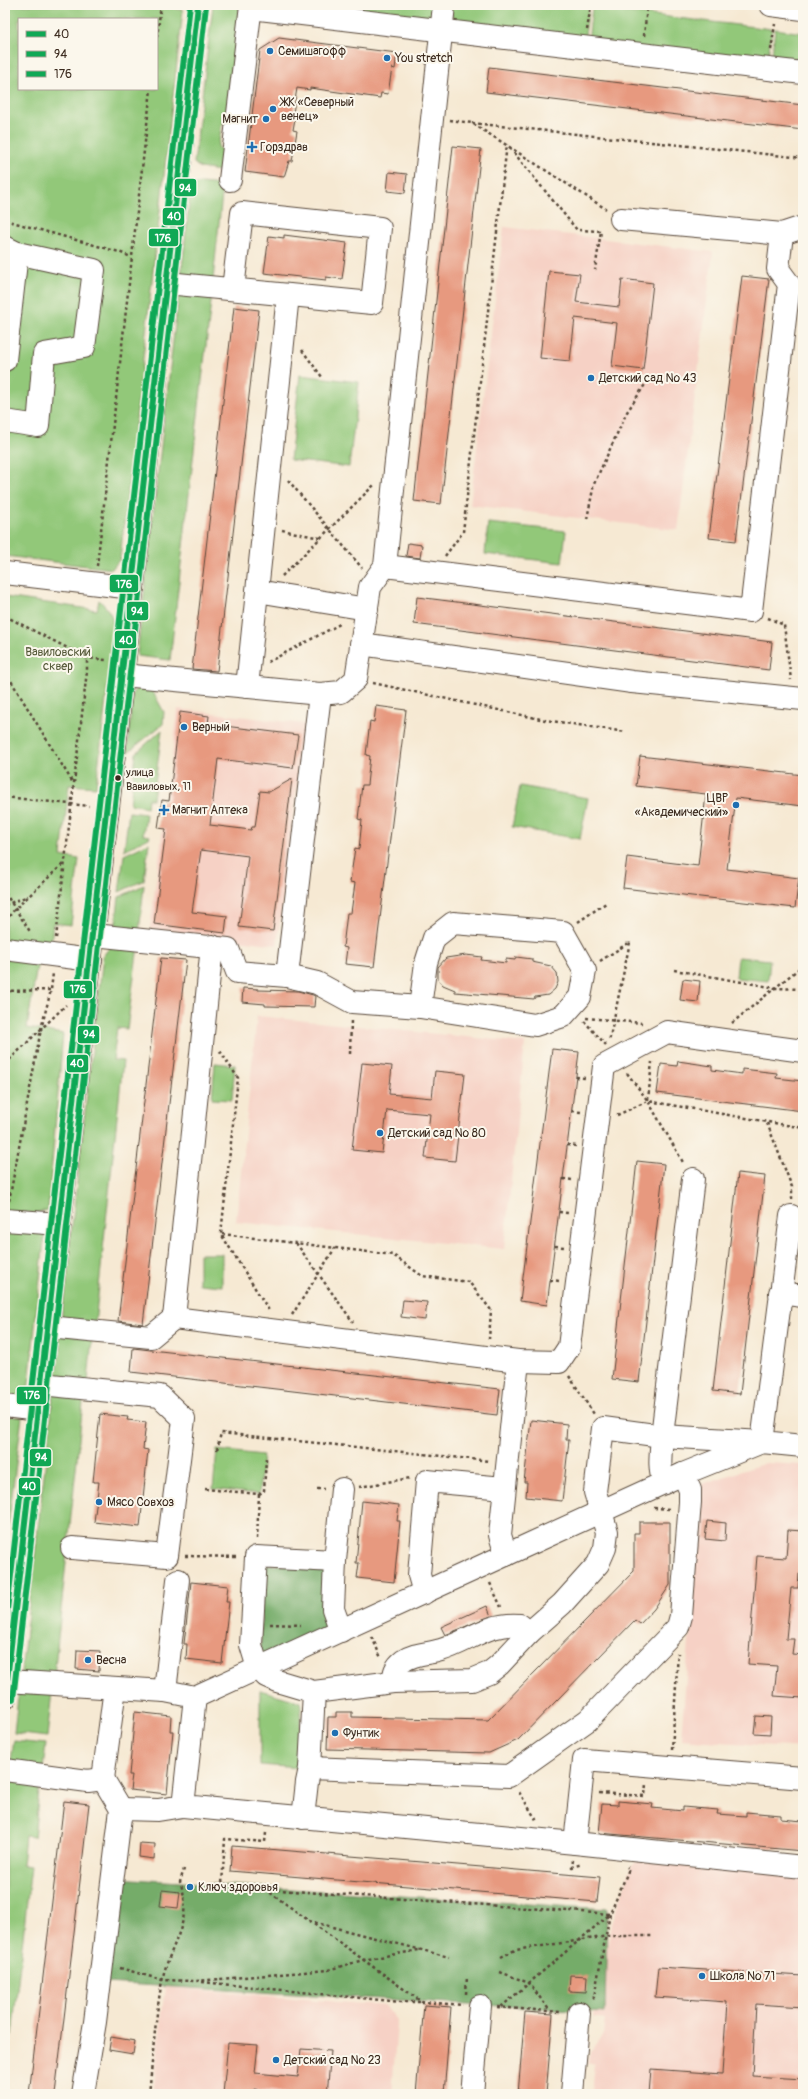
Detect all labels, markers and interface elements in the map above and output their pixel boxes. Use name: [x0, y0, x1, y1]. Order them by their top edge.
legend: [18, 18, 158, 90]
text: 40: [54, 27, 69, 42]
place label: Семишагофф: [278, 44, 346, 59]
marker: Семишагофф: [265, 46, 275, 56]
text: 94: [54, 47, 67, 62]
place label: You stretch: [394, 51, 453, 66]
marker: You stretch: [382, 53, 392, 63]
text: 176: [54, 67, 72, 82]
place label: ЖК «Северный венец»: [279, 95, 354, 124]
marker: ЖК «Северный венец»: [268, 104, 278, 114]
place label: Магнит: [222, 112, 258, 127]
marker: Магнит: [261, 114, 271, 124]
place label: Горздрав: [260, 140, 308, 155]
marker: Горздрав: [247, 142, 257, 152]
line badge: 94: [174, 178, 197, 197]
text: 94: [179, 182, 192, 195]
line badge: 40: [162, 207, 185, 226]
text: 40: [166, 210, 181, 223]
line badge: 176: [148, 228, 179, 247]
text: 176: [155, 232, 172, 245]
place label: Детский сад № 43: [598, 371, 697, 386]
marker: Детский сад № 43: [586, 373, 596, 383]
line badge: 176: [109, 574, 139, 593]
text: 176: [116, 578, 133, 591]
line badge: 94: [126, 601, 149, 621]
text: 94: [131, 605, 144, 618]
line badge: 40: [114, 630, 137, 649]
text: 40: [118, 634, 133, 647]
park label: Вавиловский сквер: [25, 645, 91, 674]
place label: Верный: [192, 720, 230, 735]
marker: Верный: [179, 722, 189, 732]
place label: улица Вавиловых, 11: [125, 766, 191, 793]
marker: улица Вавиловых, 11: [113, 773, 123, 783]
place label: ЦВР «Академический»: [635, 791, 728, 820]
marker: ЦВР «Академический»: [731, 800, 741, 810]
place label: Магнит Аптека: [172, 803, 248, 818]
marker: Магнит Аптека: [159, 805, 169, 815]
line badge: 176: [63, 980, 93, 999]
text: 176: [70, 983, 87, 996]
line badge: 94: [77, 1025, 100, 1044]
text: 94: [83, 1028, 96, 1041]
line badge: 40: [66, 1054, 89, 1073]
text: 40: [69, 1057, 84, 1070]
place label: Детский сад № 80: [387, 1126, 486, 1141]
marker: Детский сад № 80: [375, 1128, 385, 1138]
line badge: 176: [16, 1386, 47, 1405]
text: 176: [24, 1389, 41, 1402]
line badge: 94: [29, 1448, 52, 1467]
text: 94: [35, 1451, 48, 1464]
line badge: 40: [18, 1477, 41, 1496]
text: 40: [21, 1480, 36, 1493]
place label: Мясо Совхоз: [107, 1495, 175, 1510]
marker: Мясо Совхоз: [94, 1497, 104, 1507]
place label: Весна: [96, 1653, 127, 1668]
marker: Весна: [83, 1655, 93, 1665]
place label: Фунтик: [343, 1726, 380, 1741]
marker: Фунтик: [330, 1728, 340, 1738]
place label: Ключ здоровья: [198, 1880, 278, 1895]
marker: Ключ здоровья: [185, 1882, 195, 1892]
place label: Школа № 71: [710, 1969, 775, 1984]
marker: Школа № 71: [697, 1971, 707, 1981]
place label: Детский сад № 23: [283, 2053, 381, 2068]
marker: Детский сад № 23: [271, 2055, 281, 2065]

